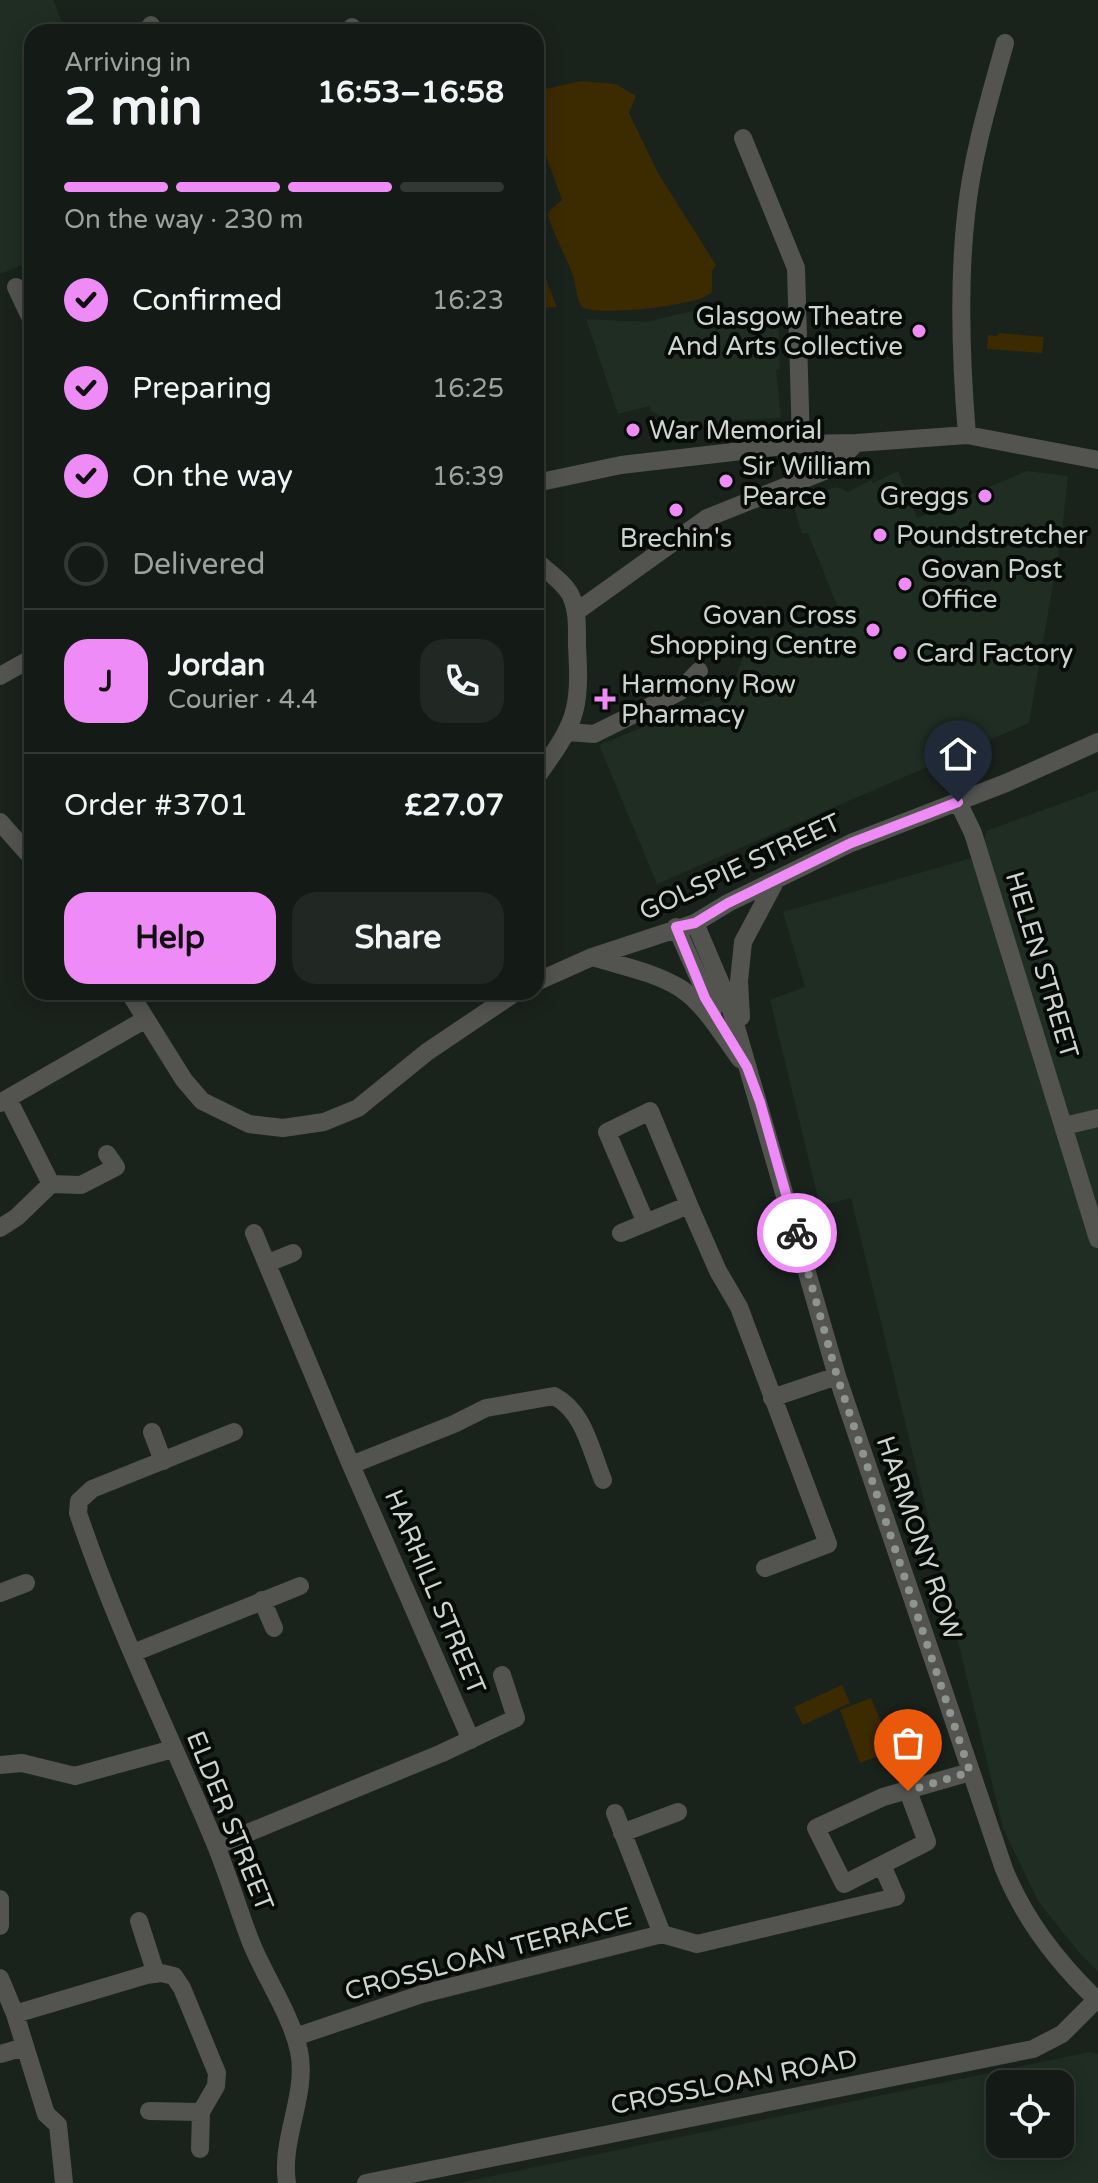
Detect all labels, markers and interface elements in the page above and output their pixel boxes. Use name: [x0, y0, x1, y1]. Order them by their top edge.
text: Arriving in: [64, 47, 191, 78]
text: 16:53–16:58: [317, 74, 504, 111]
text: 2 min: [64, 76, 203, 139]
text: On the way · 230 m: [64, 204, 303, 235]
icon: check: [64, 278, 108, 322]
text: Confirmed: [132, 282, 283, 319]
text: 16:23: [432, 285, 504, 316]
place label: Glasgow Theatre And Arts Collective: [667, 301, 903, 362]
marker: Glasgow Theatre And Arts Collective: [910, 322, 928, 340]
icon: check: [64, 366, 108, 410]
text: Preparing: [132, 370, 272, 407]
text: 16:25: [432, 373, 504, 404]
place label: War Memorial: [649, 415, 822, 446]
marker: War Memorial: [624, 421, 642, 439]
place label: Sir William Pearce: [742, 451, 871, 512]
icon: check: [64, 454, 108, 498]
text: On the way: [132, 458, 293, 495]
text: 16:39: [432, 461, 504, 492]
marker: Sir William Pearce: [717, 472, 735, 490]
place label: Greggs: [880, 481, 969, 512]
marker: Greggs: [976, 487, 994, 505]
marker: Brechin's: [667, 501, 685, 519]
place label: Poundstretcher: [896, 520, 1088, 551]
place label: Brechin's: [620, 523, 732, 554]
marker: Poundstretcher: [871, 526, 889, 544]
text: Delivered: [132, 546, 266, 583]
place label: Govan Post Office: [921, 554, 1062, 615]
marker: Govan Post Office: [896, 575, 914, 593]
place label: Govan Cross Shopping Centre: [649, 600, 857, 661]
marker: Govan Cross Shopping Centre: [864, 621, 882, 639]
place label: Card Factory: [916, 638, 1073, 669]
button: phone: [420, 639, 504, 723]
marker: Card Factory: [891, 644, 909, 662]
text: Jordan: [168, 647, 265, 684]
text: J: [99, 663, 113, 700]
place label: Harmony Row Pharmacy: [621, 669, 796, 730]
text: Courier · 4.4: [168, 684, 318, 715]
marker: Harmony Row Pharmacy: [596, 690, 614, 708]
pin: [924, 720, 992, 802]
icon: home: [936, 732, 980, 776]
text: Order #3701: [64, 787, 248, 824]
text: £27.07: [404, 787, 504, 824]
street label: GOLSPIE STREET: [634, 807, 846, 927]
street label: HELEN STREET: [999, 868, 1085, 1062]
button: Help: [64, 892, 276, 984]
button: Share: [292, 892, 504, 984]
courier: [757, 1193, 837, 1273]
icon: bike: [775, 1211, 819, 1255]
street label: HARMONY ROW: [870, 1432, 968, 1644]
street label: HARHILL STREET: [378, 1485, 492, 1699]
pin: [874, 1709, 942, 1791]
icon: bag: [886, 1721, 930, 1765]
street label: ELDER STREET: [180, 1726, 280, 1916]
street label: CROSSLOAN TERRACE: [341, 1901, 635, 2007]
street label: CROSSLOAN ROAD: [608, 2043, 860, 2121]
map controls: [986, 2070, 1074, 2158]
button: locate: [986, 2070, 1074, 2158]

